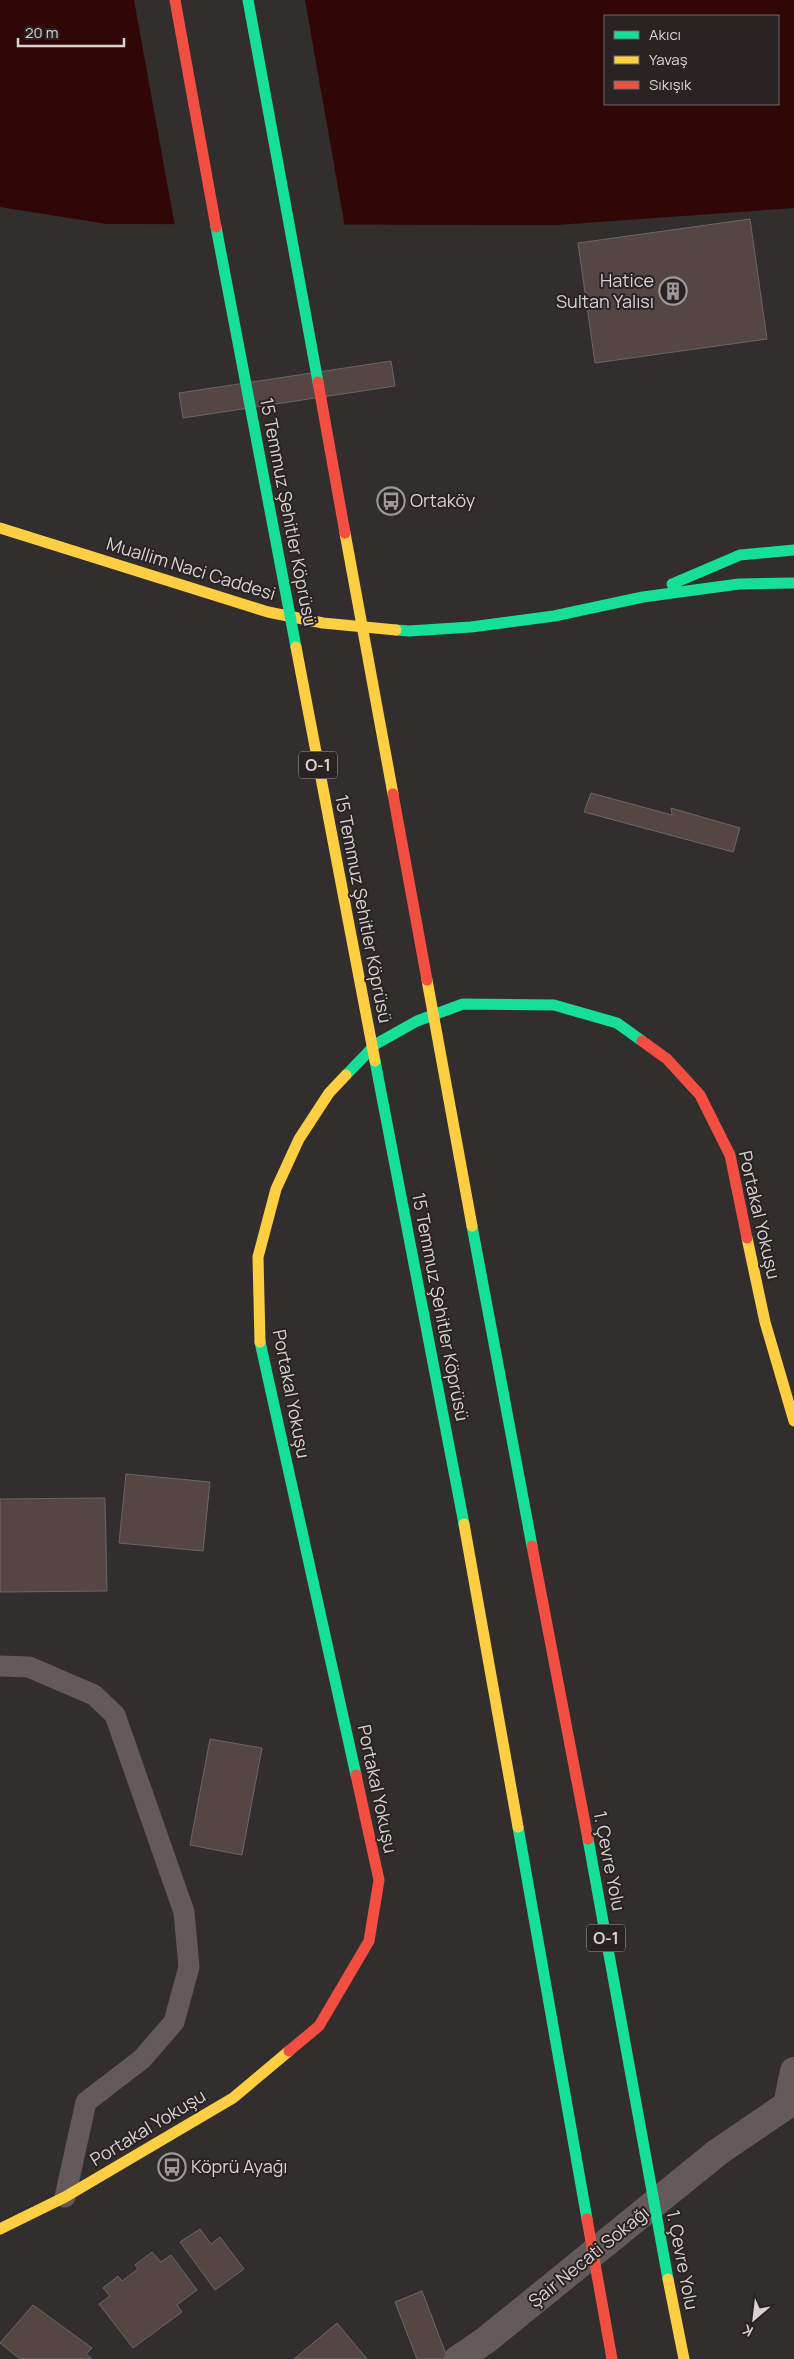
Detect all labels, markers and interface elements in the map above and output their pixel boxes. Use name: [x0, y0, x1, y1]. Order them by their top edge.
scale bar: [18, 15, 124, 47]
legend: [604, 15, 779, 105]
text: 20 m: [25, 22, 58, 43]
text: Akıcı: [649, 24, 681, 45]
text: Yavaş: [649, 49, 688, 70]
text: Sıkışık: [649, 74, 692, 95]
place label: Hatice Sultan Yalısı: [556, 268, 654, 313]
building icon: Hatice Sultan Yalısı: [658, 276, 688, 306]
street label: 15 Temmuz Şehitler Köprüsü: [255, 396, 323, 628]
bus stop icon: Ortaköy: [376, 486, 406, 516]
place label: Ortaköy: [410, 488, 476, 512]
street label: Muallim Naci Caddesi: [104, 531, 279, 605]
road number: O-1: [299, 752, 337, 778]
street label: 15 Temmuz Şehitler Köprüsü: [330, 793, 398, 1025]
street label: Portakal Yokuşu: [734, 1148, 786, 1281]
street label: 15 Temmuz Şehitler Köprüsü: [407, 1191, 475, 1423]
street label: Portakal Yokuşu: [268, 1327, 316, 1460]
street label: Portakal Yokuşu: [353, 1722, 403, 1855]
street label: 1. Çevre Yolu: [589, 1809, 631, 1913]
road number: O-1: [587, 1925, 625, 1952]
street label: Portakal Yokuşu: [85, 2083, 210, 2171]
bus stop icon: Köprü Ayağı: [157, 2152, 187, 2182]
place label: Köprü Ayağı: [191, 2154, 288, 2178]
street label: Şair Necati Sokağı: [523, 2200, 654, 2312]
street label: 1. Çevre Yolu: [662, 2208, 704, 2312]
north arrow: [729, 2294, 779, 2344]
text: K: [738, 2320, 756, 2341]

